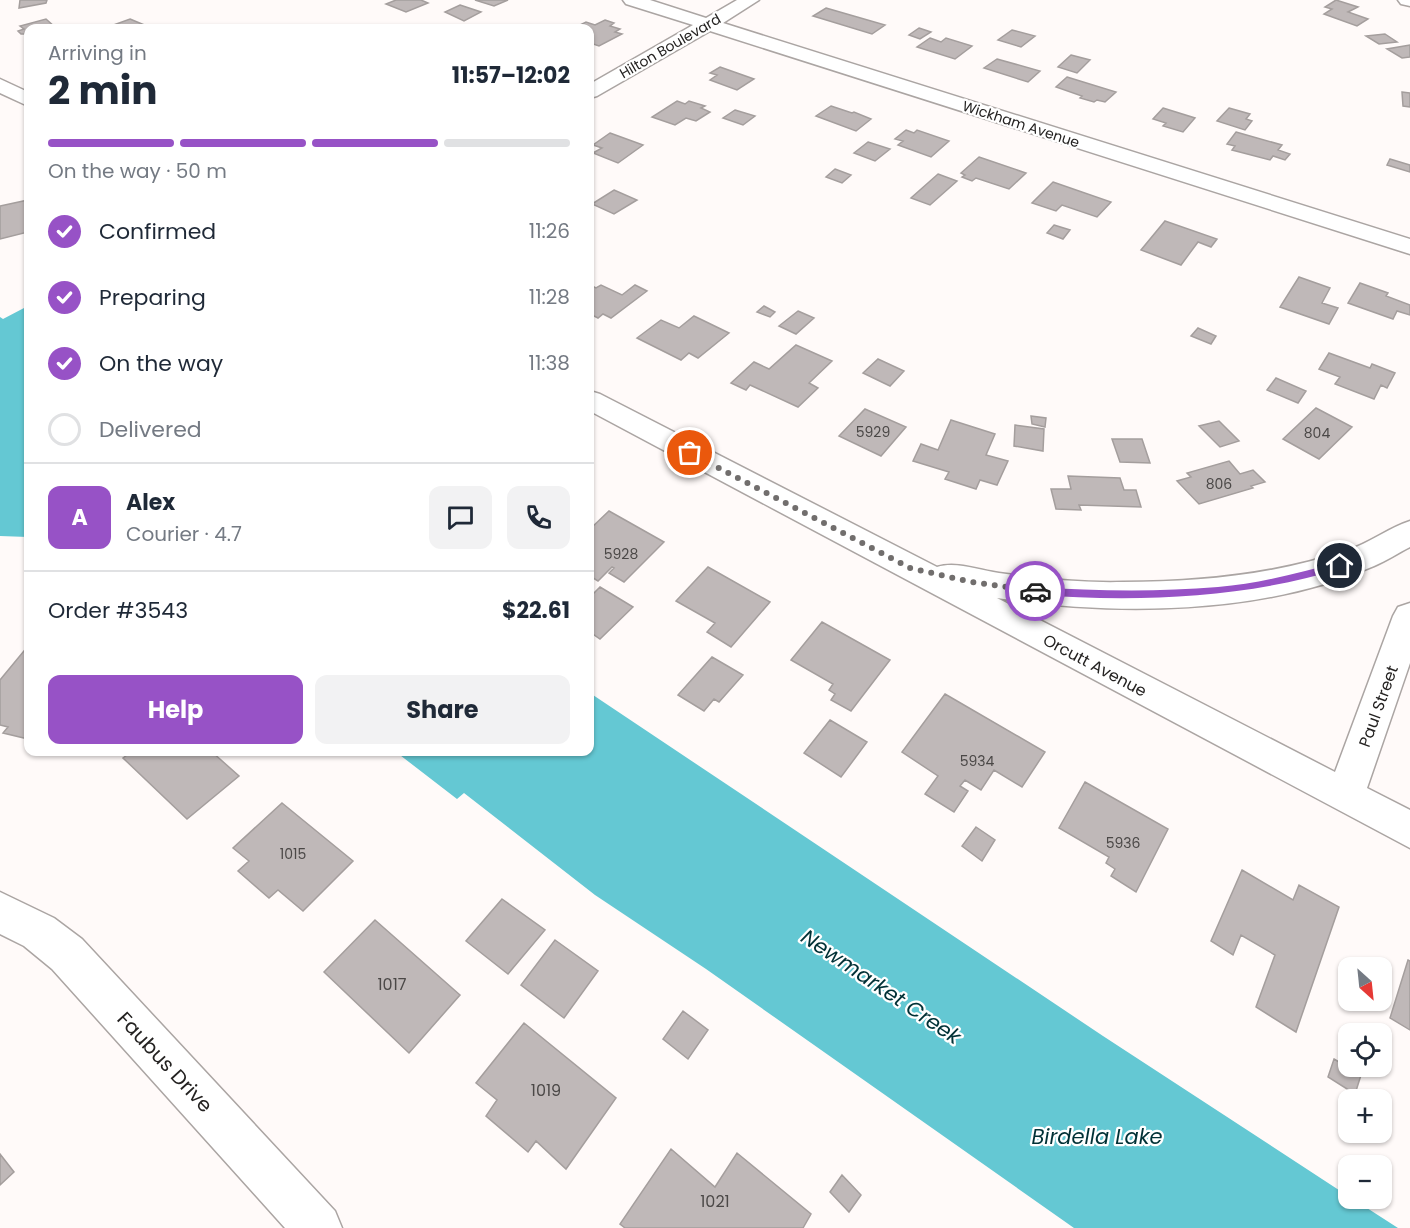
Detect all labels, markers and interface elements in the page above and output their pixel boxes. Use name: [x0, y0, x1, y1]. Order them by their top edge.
street label: Hilton Boulevard: [616, 9, 724, 83]
text: Arriving in: [48, 39, 147, 67]
text: 11:57–12:02: [452, 60, 570, 91]
text: 2 min: [48, 63, 158, 118]
street label: Wickham Avenue: [960, 96, 1082, 152]
text: On the way · 50 m: [48, 157, 227, 185]
icon: check: [48, 215, 81, 248]
text: Confirmed: [99, 216, 216, 247]
text: 11:26: [529, 217, 570, 245]
icon: check: [48, 281, 81, 314]
text: Preparing: [99, 282, 206, 313]
text: 11:28: [529, 283, 570, 311]
icon: check: [48, 347, 81, 380]
text: On the way: [99, 348, 223, 379]
text: 11:38: [529, 349, 570, 377]
text: Delivered: [99, 414, 202, 445]
house number: 5929: [856, 422, 890, 442]
house number: 804: [1304, 423, 1330, 443]
pin: [664, 427, 715, 478]
icon: bag: [673, 436, 706, 469]
house number: 806: [1206, 474, 1232, 494]
button: chat: [429, 486, 492, 549]
button: phone: [507, 486, 570, 549]
text: Alex: [126, 487, 175, 518]
text: A: [71, 502, 88, 533]
text: Courier · 4.7: [126, 520, 242, 548]
pin: [1314, 540, 1365, 591]
house number: 5928: [604, 544, 638, 564]
icon: home: [1323, 549, 1356, 582]
courier: [1005, 561, 1065, 621]
icon: car: [1019, 575, 1052, 608]
text: Order #3543: [48, 595, 188, 626]
text: $22.61: [502, 595, 570, 626]
street label: Orcutt Avenue: [1039, 628, 1151, 703]
street label: Paul Street: [1353, 662, 1404, 750]
button: Help: [48, 675, 303, 744]
button: Share: [315, 675, 570, 744]
house number: 5934: [960, 751, 995, 771]
house number: 5936: [1106, 833, 1140, 853]
house number: 1015: [280, 844, 306, 864]
water label: Newmarket Creek: [796, 922, 968, 1052]
north arrow: [1338, 957, 1392, 1011]
map controls: [1338, 957, 1392, 1209]
house number: 1017: [377, 973, 407, 996]
street label: Faubus Drive: [111, 1005, 219, 1119]
button: locate: [1338, 1023, 1392, 1077]
house number: 1019: [531, 1079, 561, 1102]
button: +: [1338, 1089, 1392, 1143]
water label: Birdella Lake: [1032, 1122, 1162, 1151]
button: −: [1338, 1155, 1392, 1209]
house number: 1021: [700, 1190, 730, 1213]

